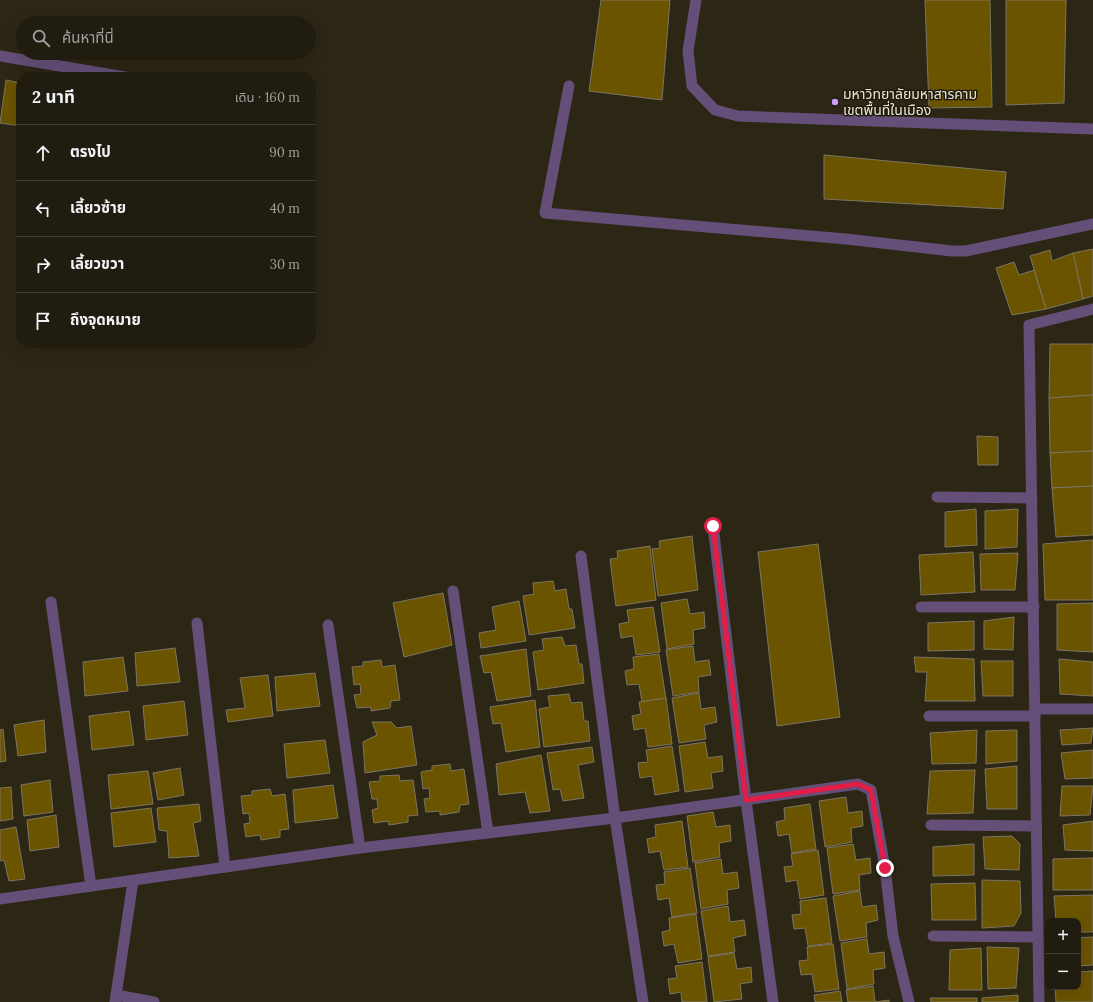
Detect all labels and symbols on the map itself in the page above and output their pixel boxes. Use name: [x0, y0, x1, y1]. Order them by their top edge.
place label: มหาวิทยาลัยมหาสารคาม เขตพื้นที่ในเมือง: [843, 85, 977, 119]
marker: มหาวิทยาลัยมหาสารคาม เขตพื้นที่ในเมือง: [830, 97, 840, 107]
route start: [704, 517, 722, 535]
route end: [876, 859, 894, 877]

